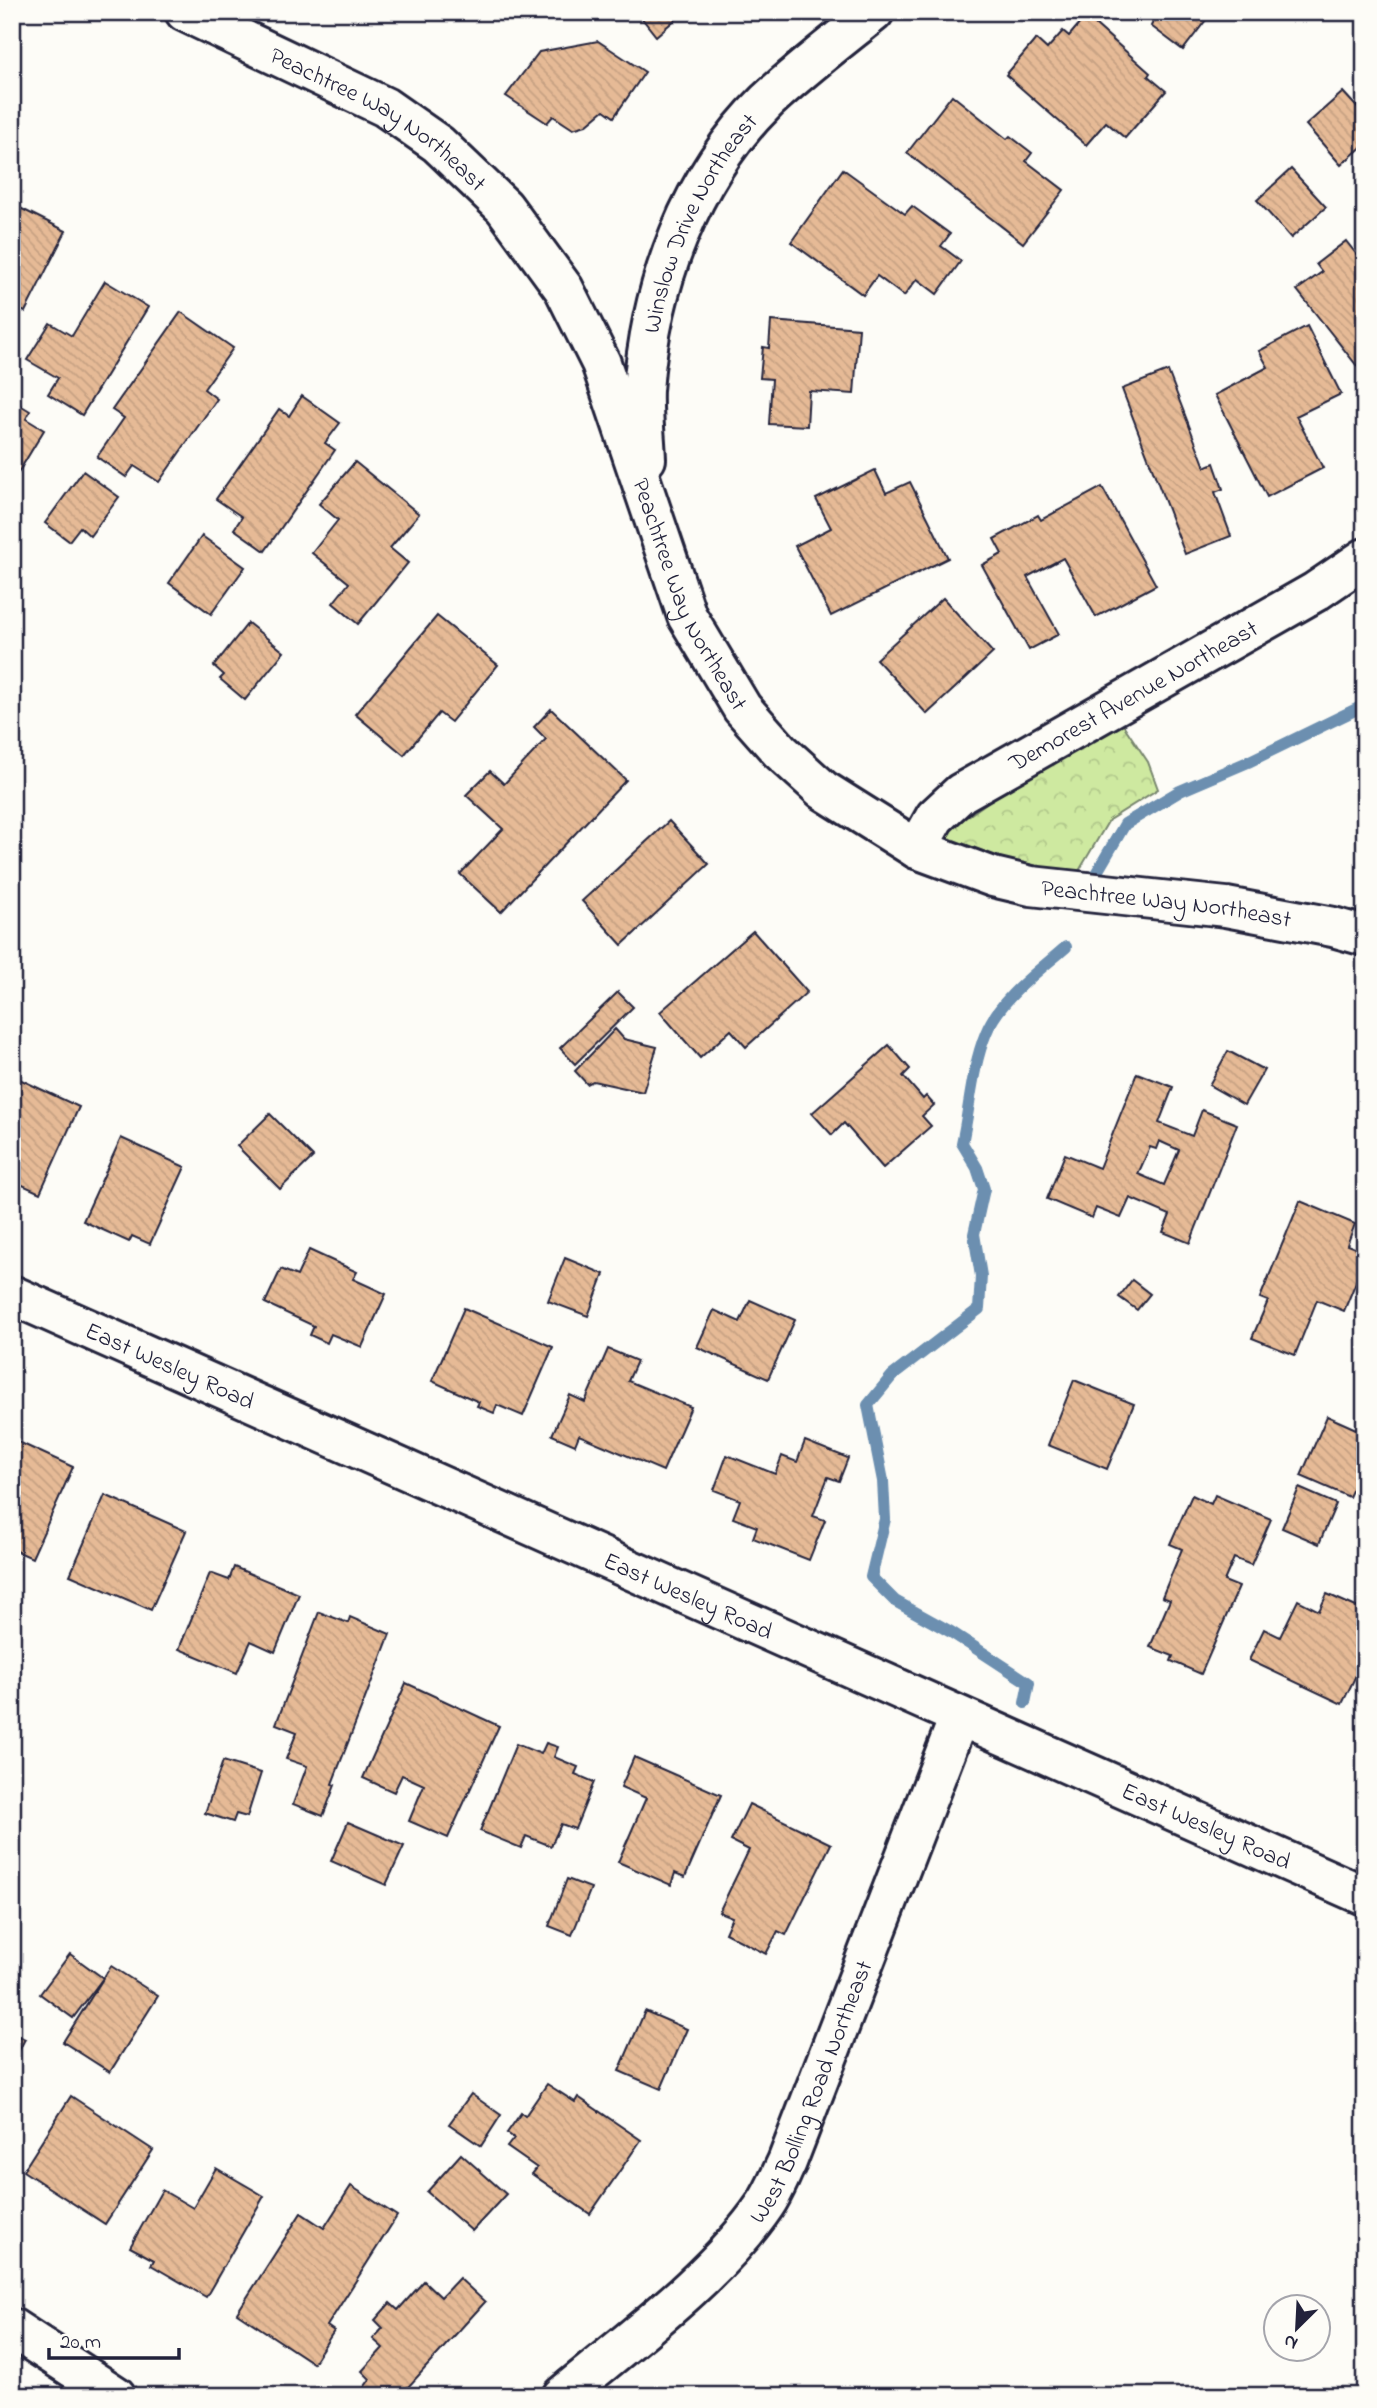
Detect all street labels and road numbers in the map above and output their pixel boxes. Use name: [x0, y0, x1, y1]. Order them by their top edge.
street label: Peachtree Way Northeast: [263, 40, 493, 201]
street label: Winslow Drive Northeast: [636, 106, 767, 337]
street label: Peachtree Way Northeast: [621, 474, 755, 718]
street label: Demorest Avenue Northeast: [1002, 613, 1265, 783]
street label: Peachtree Way Northeast: [1039, 872, 1294, 939]
street label: East Wesley Road: [79, 1315, 260, 1421]
street label: East Wesley Road: [597, 1545, 778, 1651]
street label: East Wesley Road: [1115, 1775, 1296, 1881]
street label: West Bolling Road Northeast: [742, 1956, 883, 2232]

